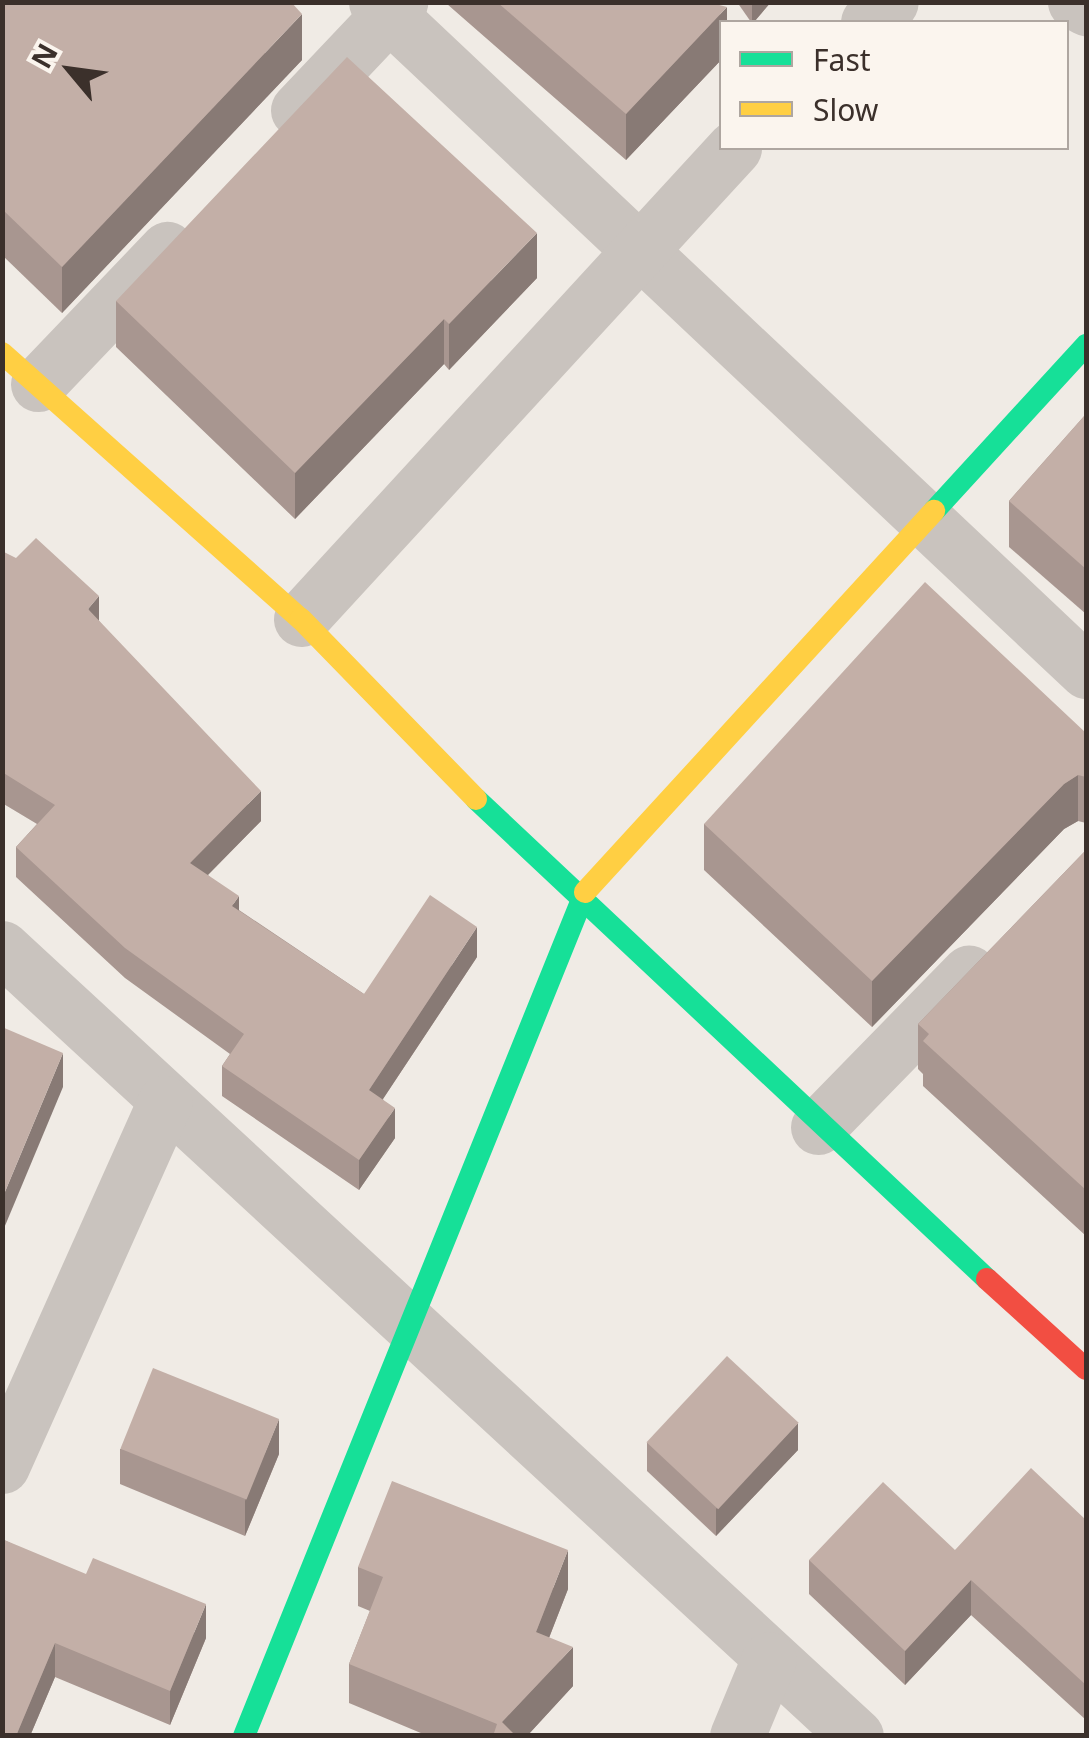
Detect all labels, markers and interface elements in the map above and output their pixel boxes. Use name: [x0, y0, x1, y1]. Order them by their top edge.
north arrow: [20, 20, 120, 120]
legend: [719, 20, 1069, 150]
text: N: [22, 36, 66, 75]
text: Fast: [813, 39, 871, 80]
text: Slow: [813, 89, 878, 130]

